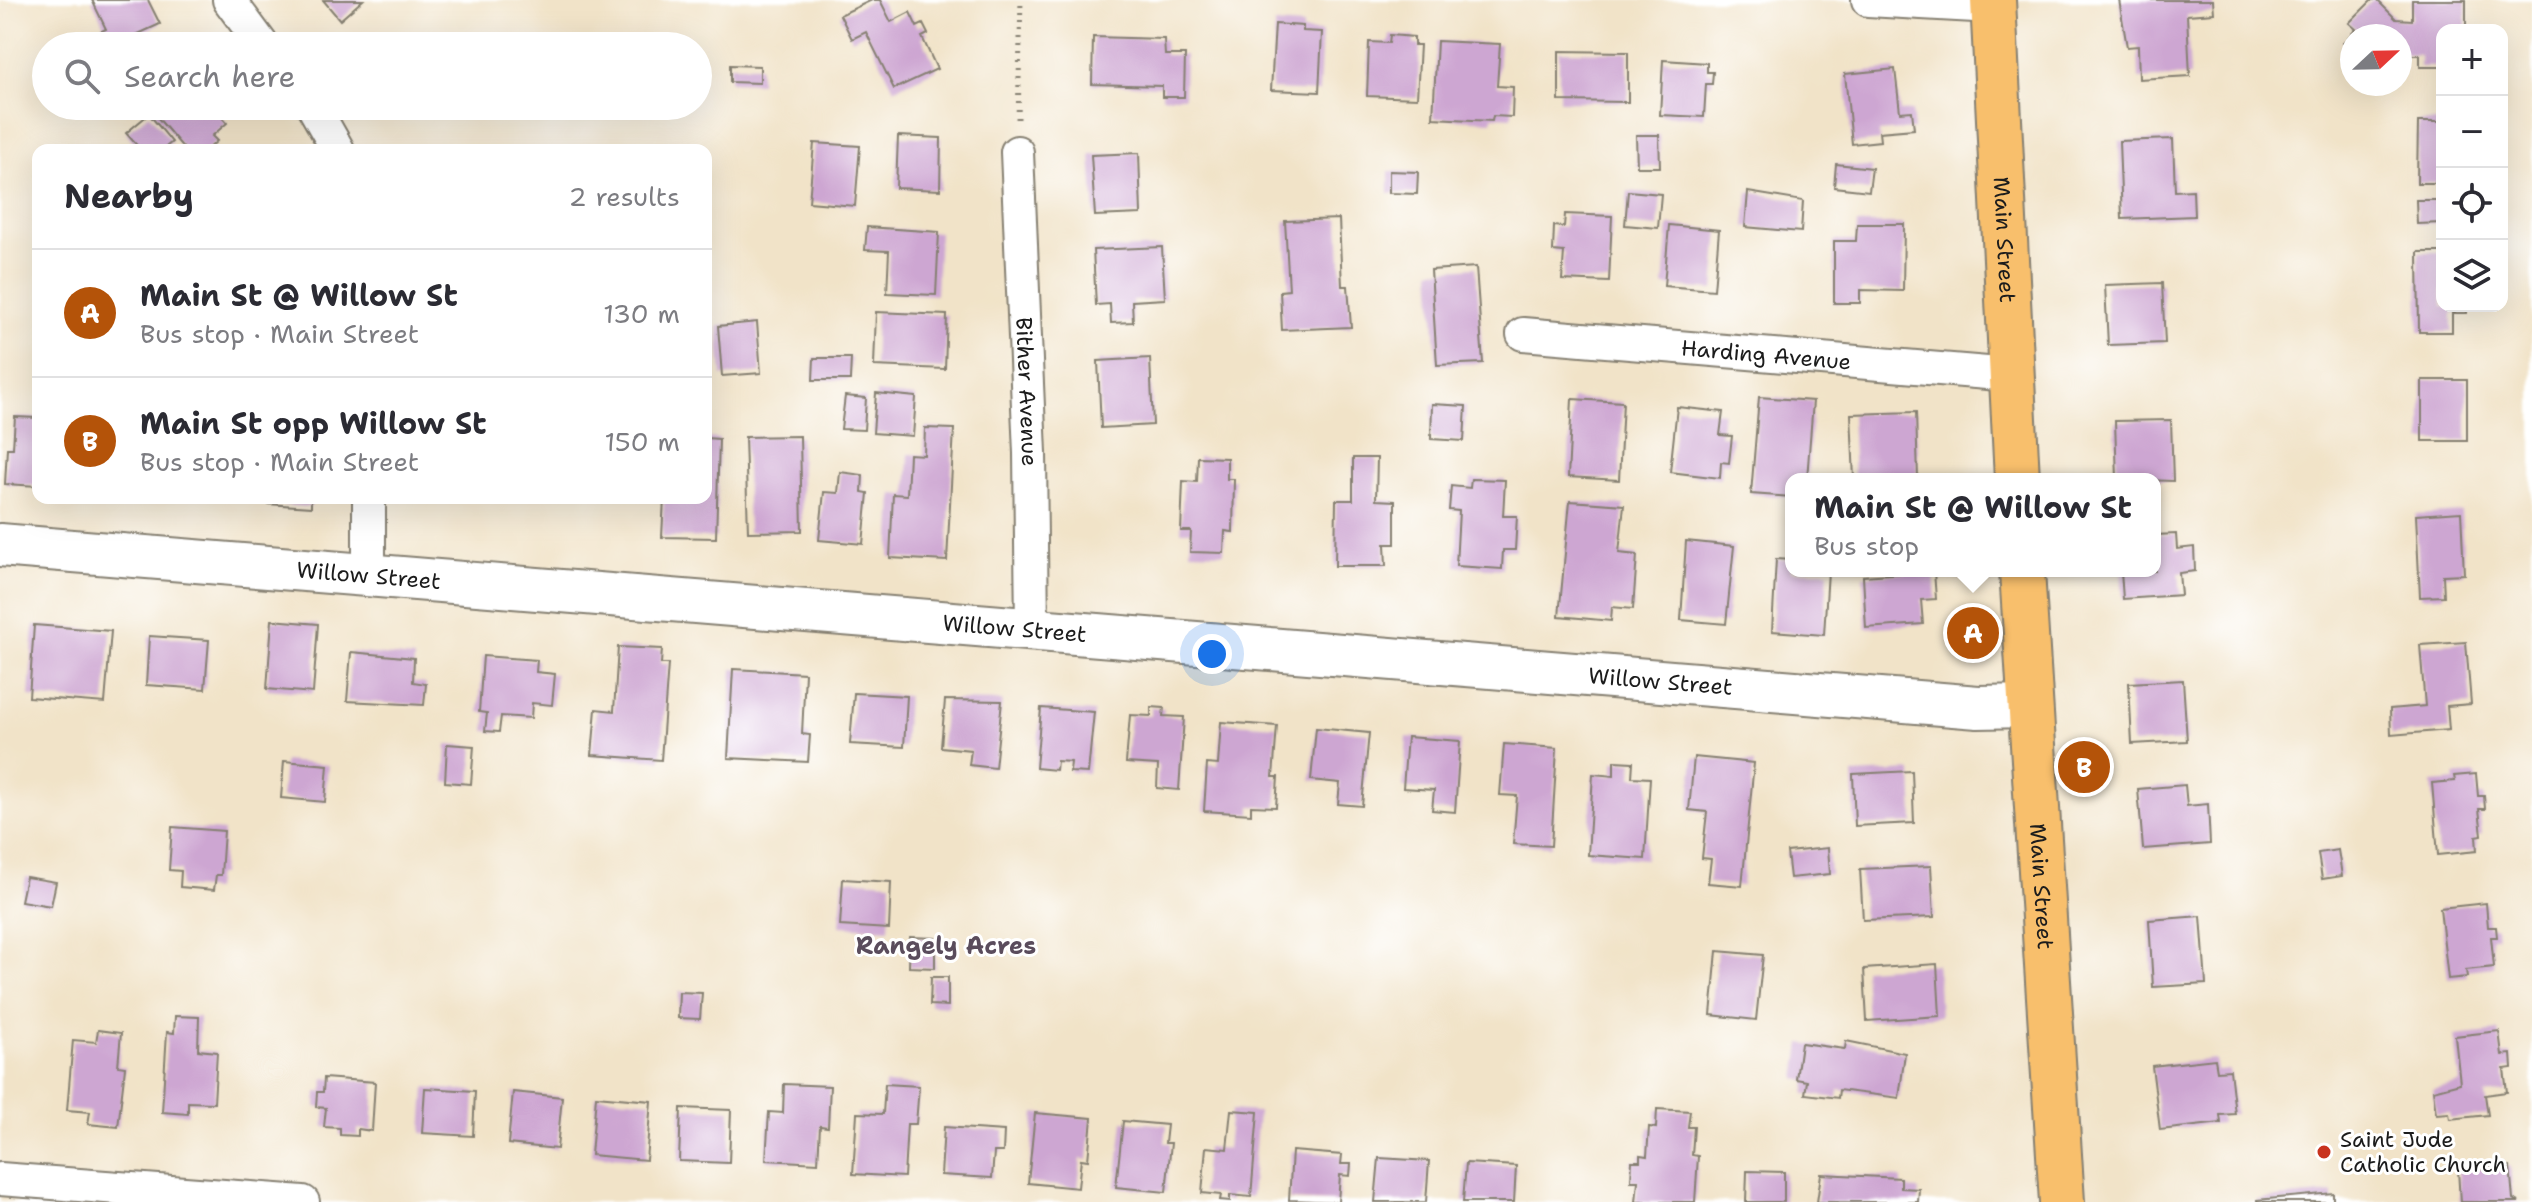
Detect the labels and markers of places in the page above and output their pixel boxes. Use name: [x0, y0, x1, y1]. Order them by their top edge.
pin: A: [1947, 603, 1999, 663]
pin: B: [2058, 737, 2110, 797]
place label: Saint Jude Catholic Church: [2340, 1125, 2506, 1179]
marker: Saint Jude Catholic Church: [2315, 1143, 2333, 1161]

